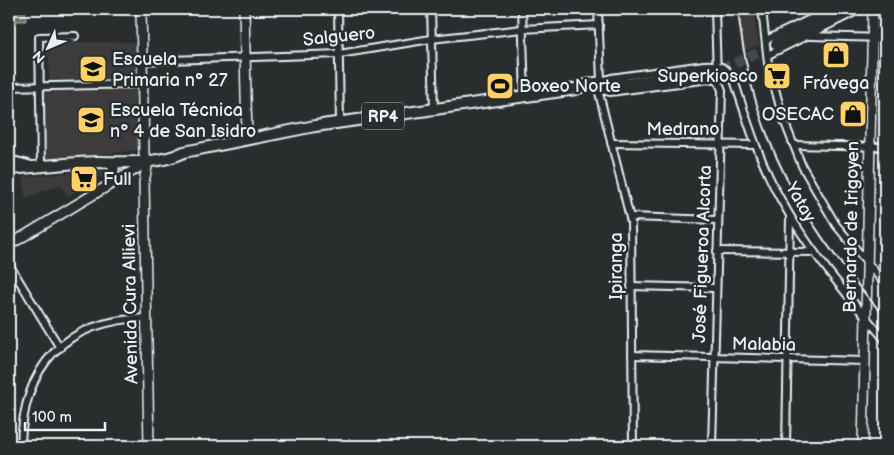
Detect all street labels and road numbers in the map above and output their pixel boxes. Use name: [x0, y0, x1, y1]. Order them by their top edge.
street label: Salguero: [302, 22, 376, 51]
road number: RP4: [362, 102, 404, 130]
street label: Medrano: [646, 119, 720, 140]
street label: Bernardo de Irigoyen: [840, 141, 863, 313]
street label: José Figueroa Alcorta: [689, 165, 716, 343]
street label: Yatay: [780, 178, 821, 227]
street label: Avenida Cura Allievi: [119, 224, 142, 384]
street label: Ipiranga: [606, 232, 627, 300]
street label: Malabia: [732, 333, 796, 356]

